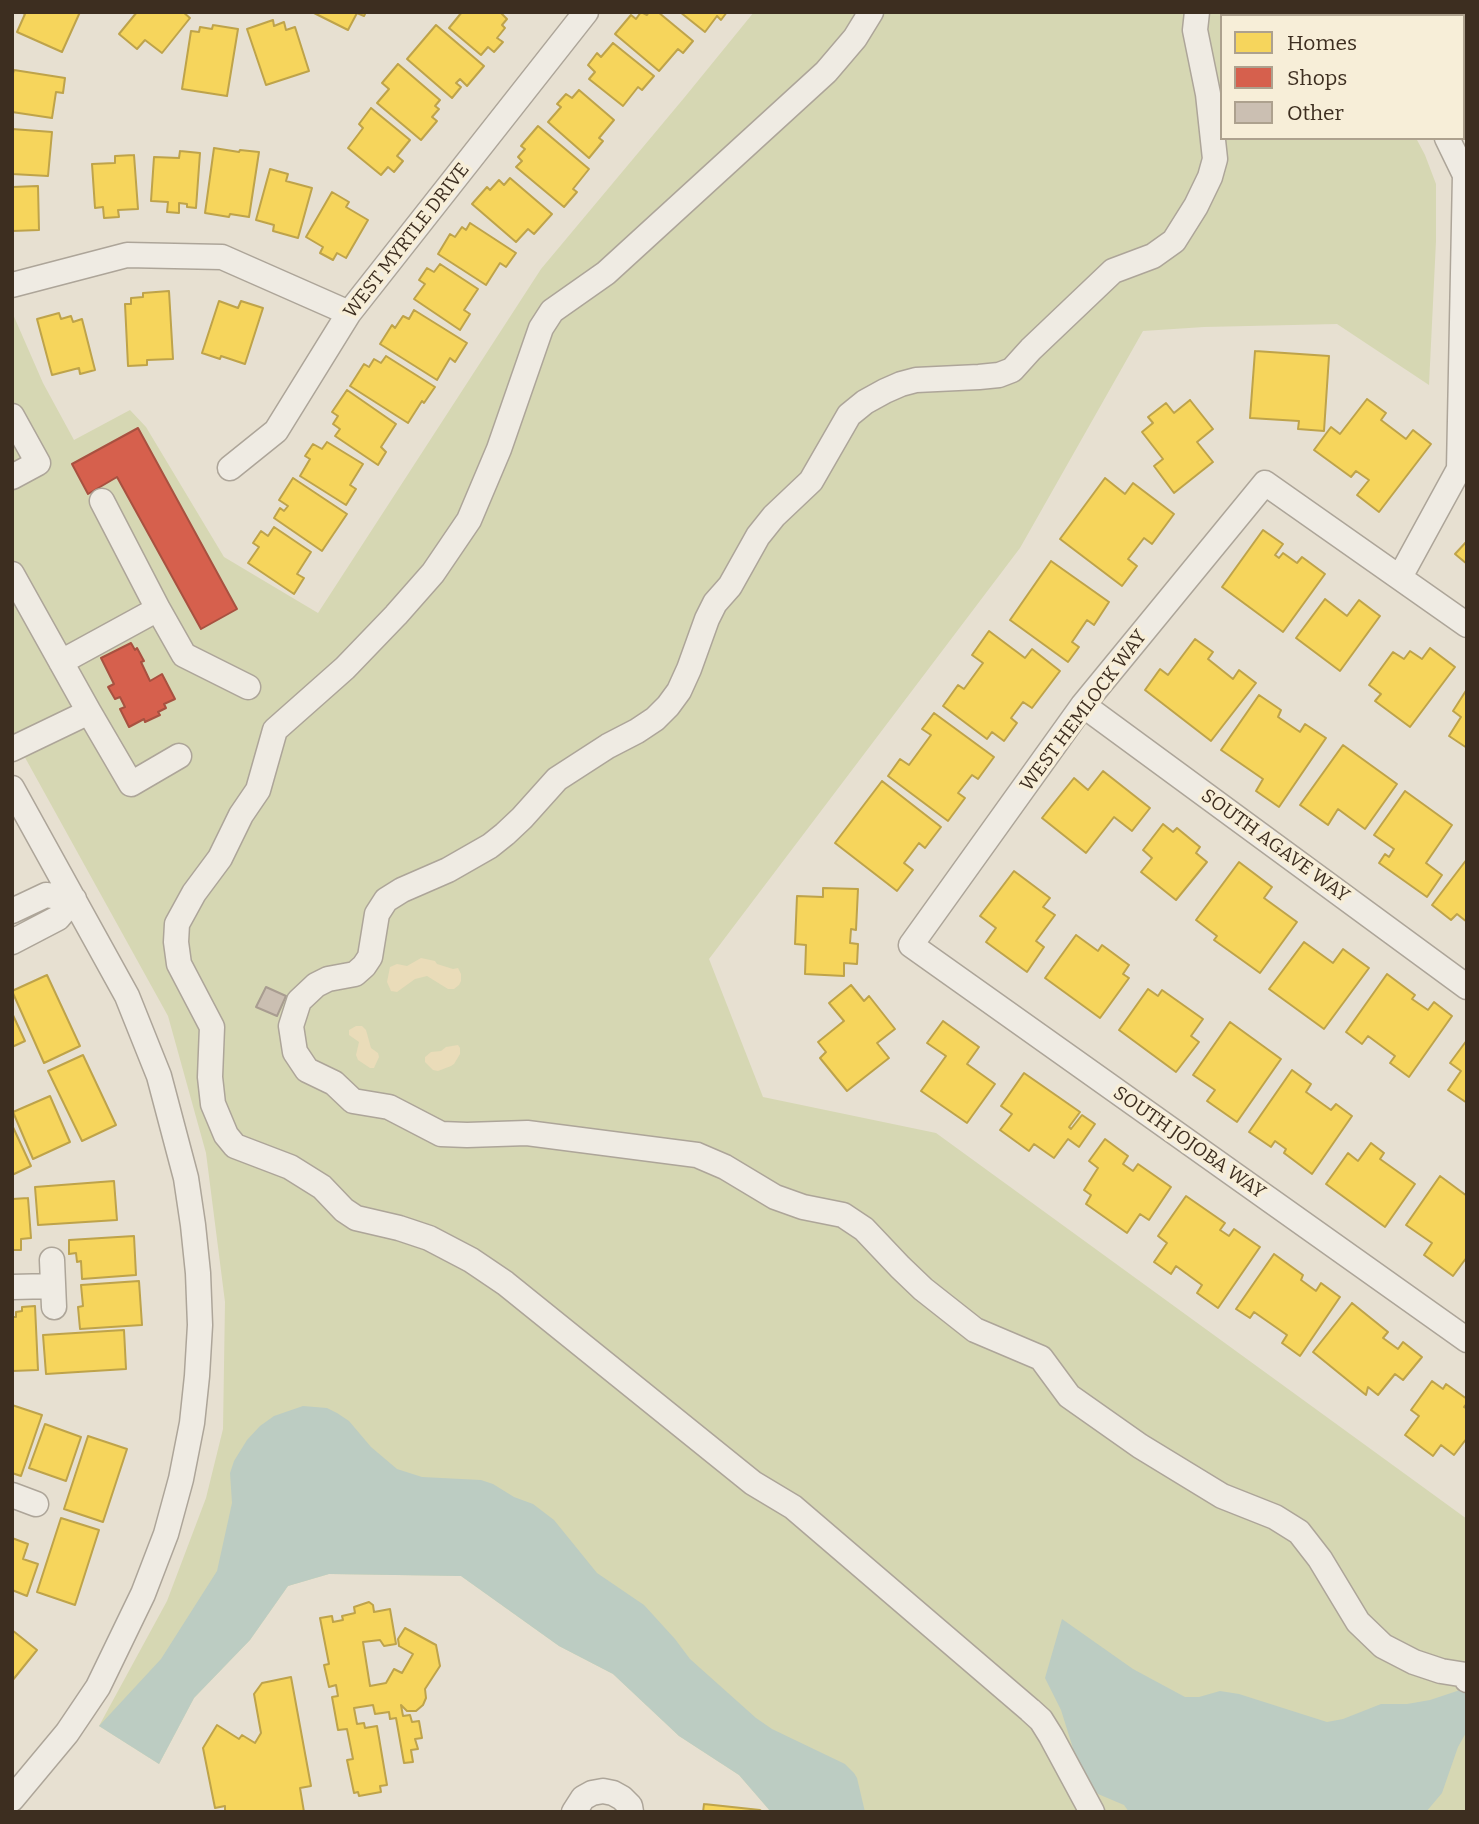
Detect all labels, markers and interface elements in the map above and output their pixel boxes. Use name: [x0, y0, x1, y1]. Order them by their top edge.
legend: [1220, 14, 1465, 140]
text: Homes: [1287, 30, 1357, 56]
text: Shops: [1287, 65, 1347, 91]
text: Other: [1287, 100, 1344, 126]
street label: WEST MYRTLE DRIVE: [339, 159, 475, 323]
street label: WEST HEMLOCK WAY: [1016, 626, 1152, 796]
street label: SOUTH AGAVE WAY: [1196, 784, 1354, 908]
street label: SOUTH JOJOBA WAY: [1108, 1082, 1270, 1204]

